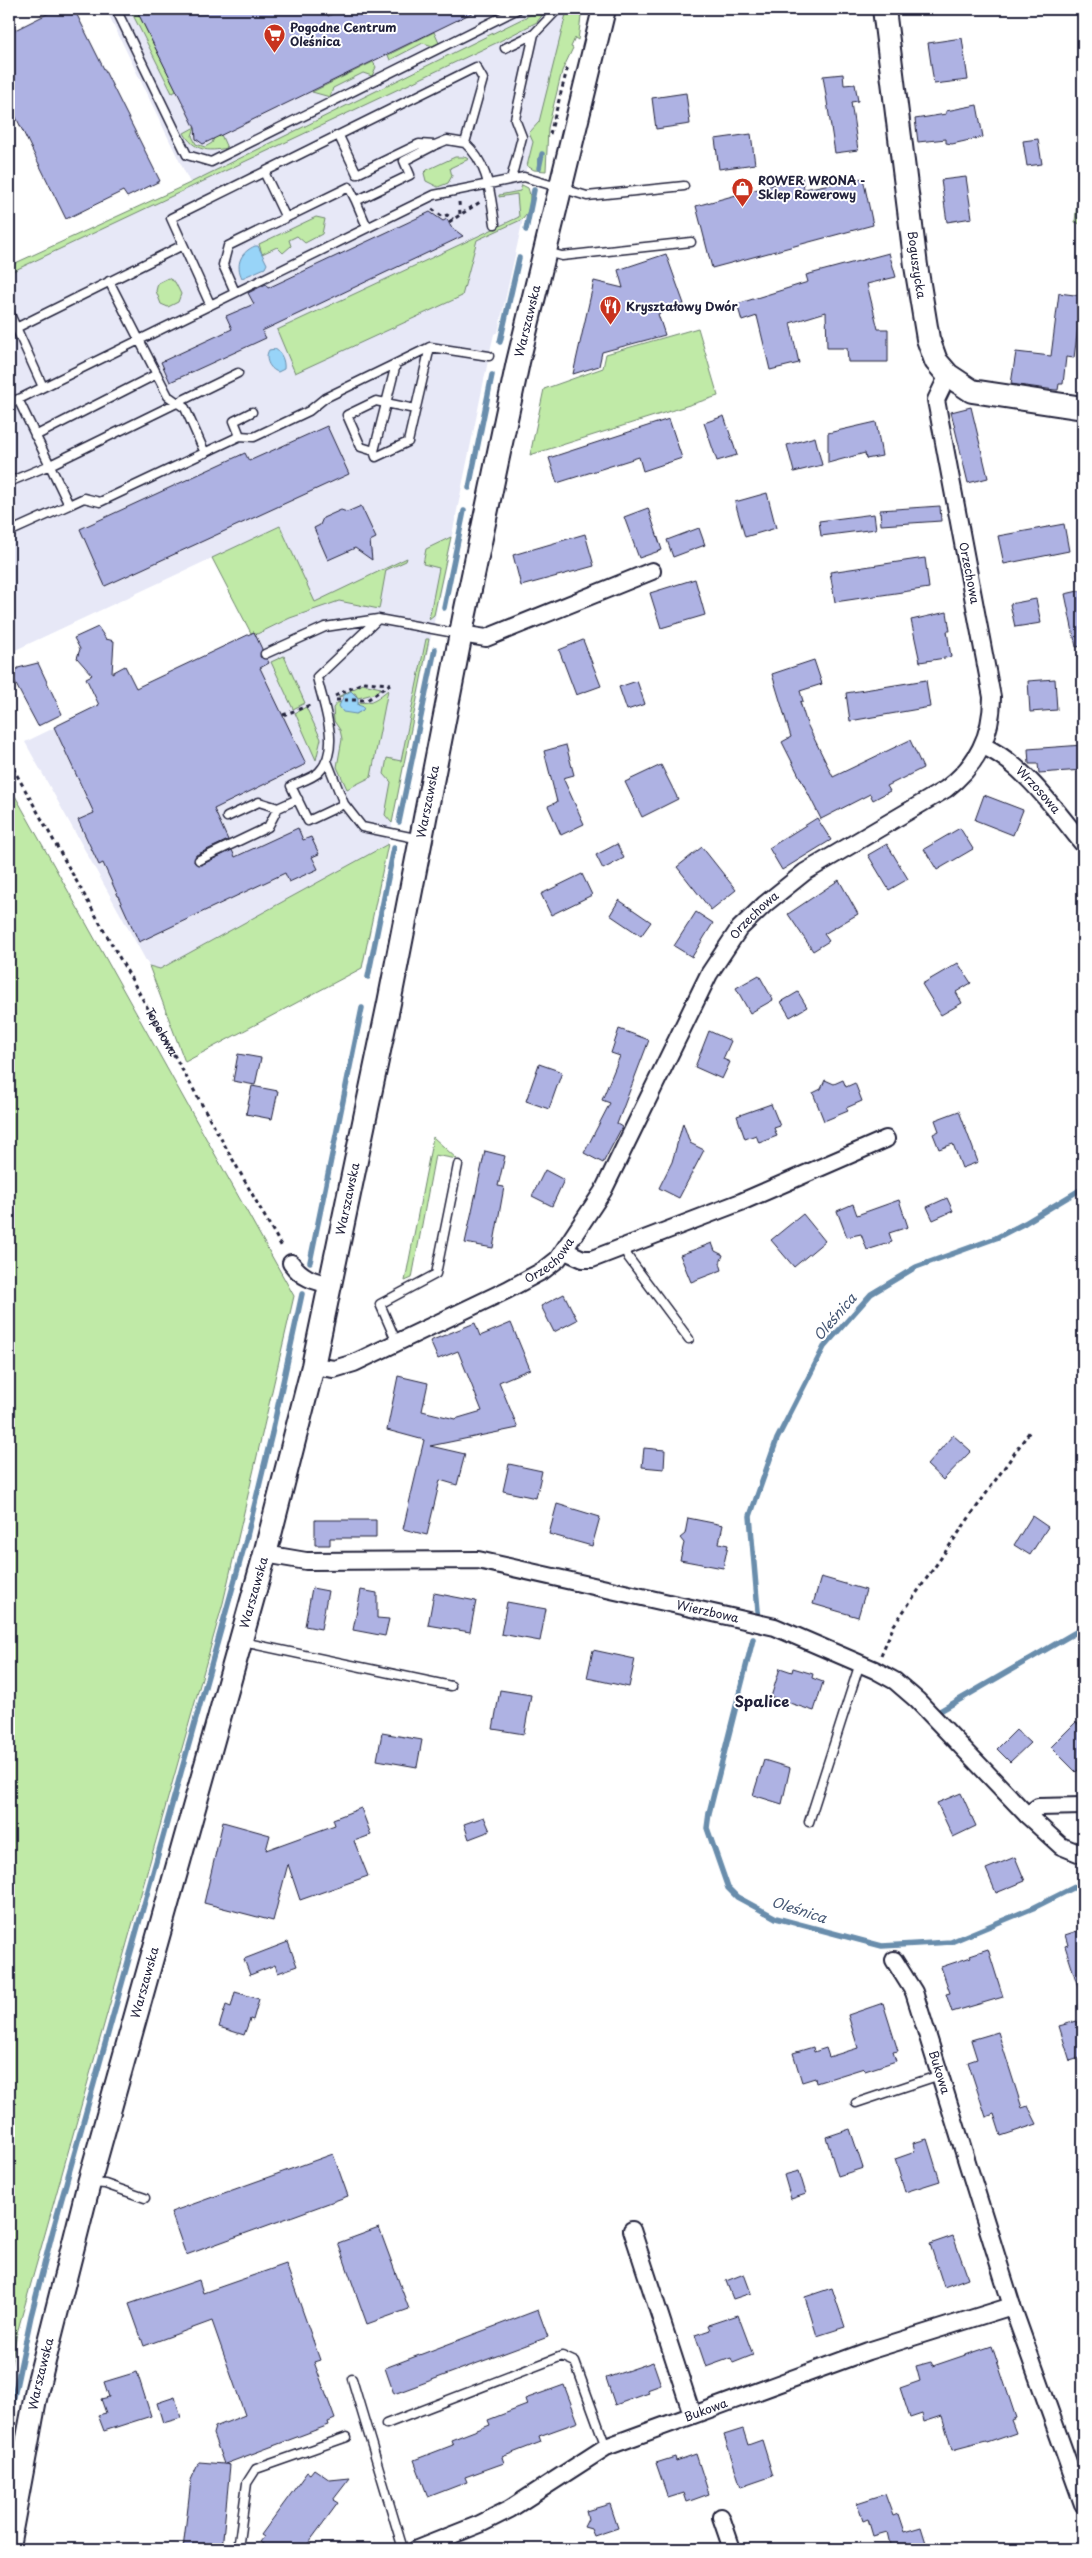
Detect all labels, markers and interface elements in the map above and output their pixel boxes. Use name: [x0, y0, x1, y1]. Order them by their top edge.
place label: Pogodne Centrum Oleśnica: [290, 18, 397, 50]
supermarket icon: Pogodne Centrum Oleśnica: [262, 23, 286, 54]
place label: ROWER WRONA - Sklep Rowerowy: [758, 171, 866, 203]
shop icon: ROWER WRONA - Sklep Rowerowy: [730, 176, 754, 207]
street label: Boguszycka: [904, 230, 931, 300]
street label: Warszawska: [510, 283, 545, 359]
restaurant icon: Kryształowy Dwór: [598, 295, 622, 326]
place label: Kryształowy Dwór: [626, 297, 738, 315]
street label: Orzechowa: [955, 540, 985, 606]
street label: Wrzosowa: [1012, 761, 1066, 818]
street label: Warszawska: [411, 763, 443, 840]
street label: Orzechowa: [725, 886, 783, 943]
street label: Topolowa: [141, 1004, 183, 1060]
street label: Warszawska: [331, 1160, 363, 1236]
street label: Orzechowa: [521, 1233, 578, 1287]
water label: Oleśnica: [808, 1287, 862, 1345]
street label: Warszawska: [235, 1554, 272, 1630]
street label: Wierzbowa: [675, 1595, 741, 1627]
district label: Spalice: [735, 1689, 789, 1712]
water label: Oleśnica: [769, 1891, 830, 1929]
street label: Warszawska: [125, 1944, 163, 2020]
street label: Bukowa: [925, 2048, 955, 2097]
street label: Warszawska: [23, 2335, 58, 2411]
street label: Bukowa: [681, 2393, 730, 2426]

